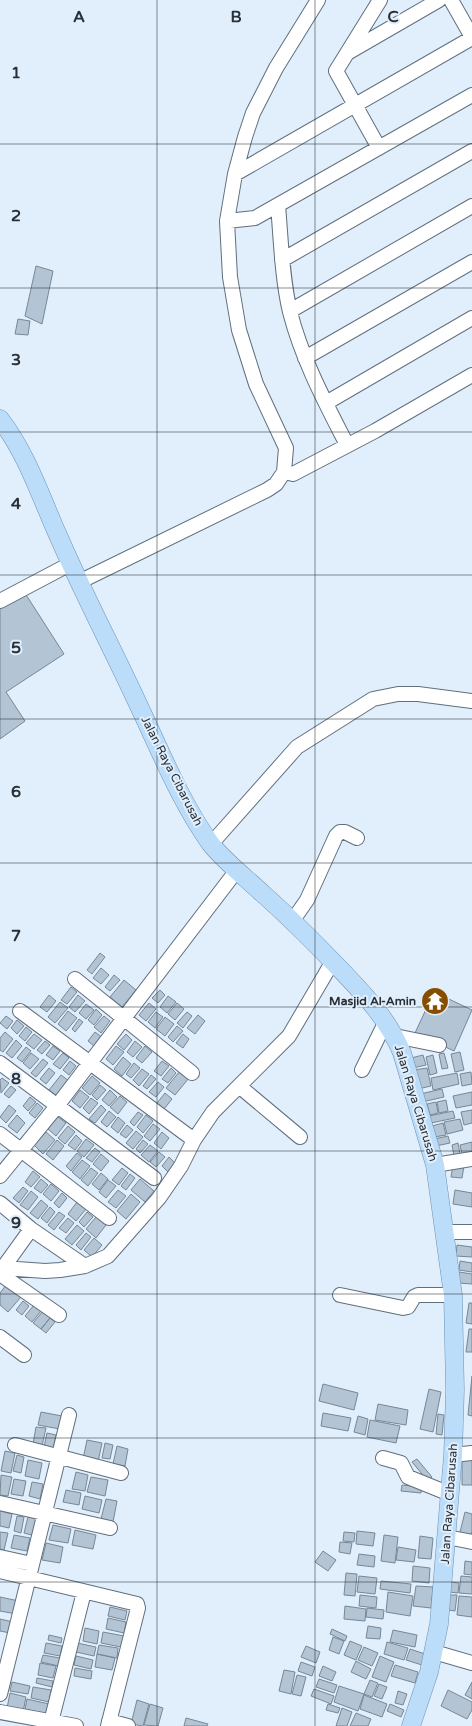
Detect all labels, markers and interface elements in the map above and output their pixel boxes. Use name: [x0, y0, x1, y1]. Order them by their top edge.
text: A: [73, 7, 85, 27]
text: B: [230, 7, 242, 27]
text: C: [387, 7, 399, 27]
text: 1: [11, 63, 21, 83]
text: 2: [11, 206, 21, 226]
text: 3: [11, 350, 21, 370]
text: 4: [11, 494, 21, 514]
text: 5: [11, 638, 21, 658]
street label: Jalan Raya Cibarusah: [138, 714, 206, 828]
text: 6: [11, 782, 21, 802]
text: 7: [11, 926, 21, 946]
temple icon: Masjid Al-Amin: [420, 986, 450, 1016]
place label: Masjid Al-Amin: [329, 994, 416, 1009]
street label: Jalan Raya Cibarusah: [392, 1043, 440, 1163]
text: 8: [11, 1069, 21, 1089]
text: 9: [11, 1213, 21, 1233]
street label: Jalan Raya Cibarusah: [438, 1443, 460, 1565]

